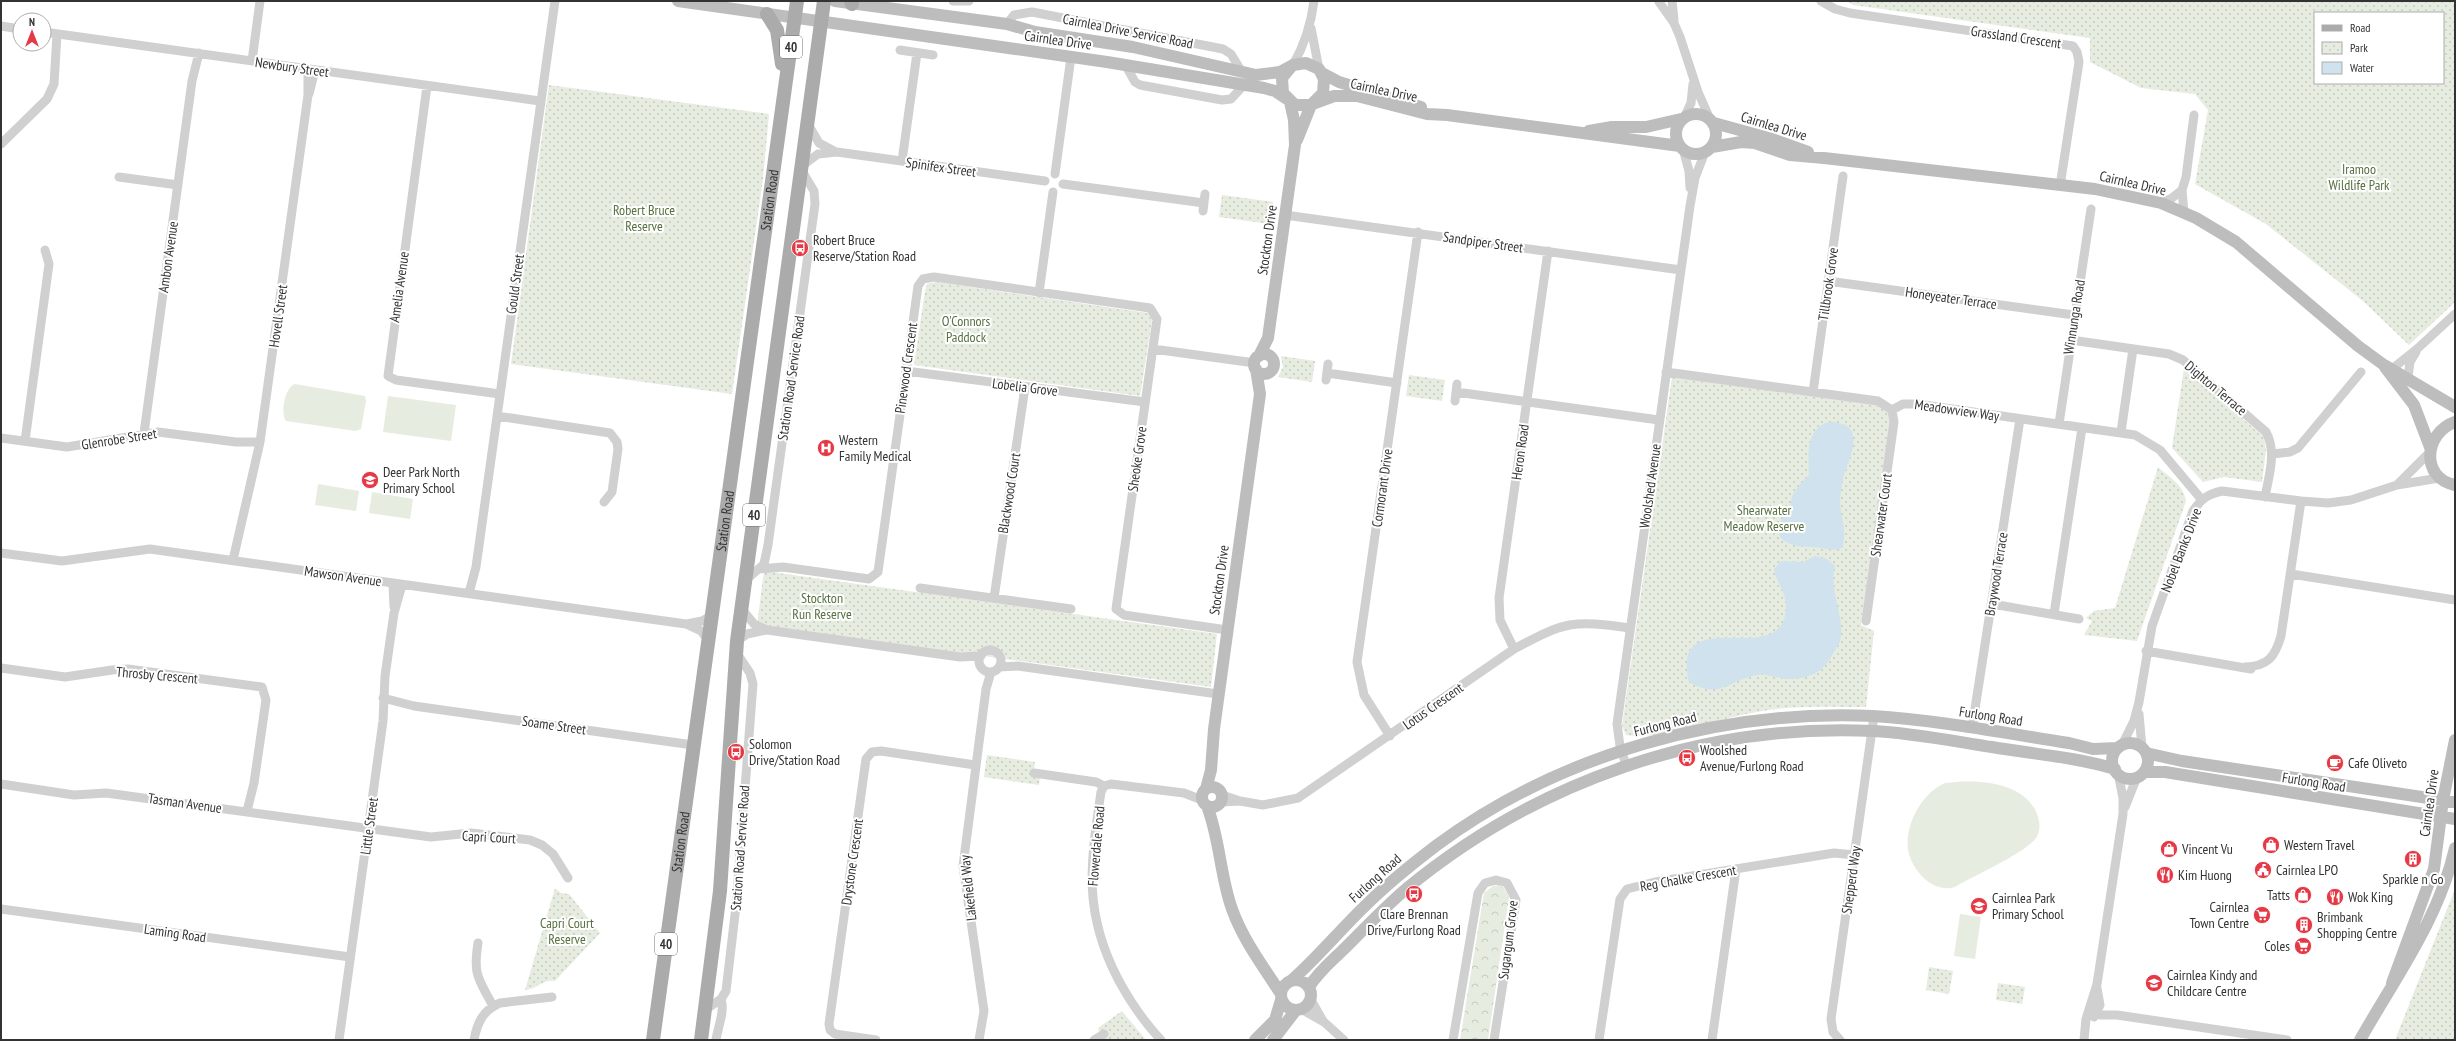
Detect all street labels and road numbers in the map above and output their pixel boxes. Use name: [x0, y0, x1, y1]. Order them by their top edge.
street label: Cairnlea Drive Service Road: [1061, 10, 1195, 52]
street label: Grassland Crescent: [1970, 22, 2062, 52]
street label: Cairnlea Drive: [1023, 26, 1093, 54]
road number: 40: [780, 36, 802, 58]
street label: Newbury Street: [254, 53, 330, 81]
street label: Cairnlea Drive: [1349, 74, 1419, 106]
street label: Cairnlea Drive: [1739, 107, 1809, 145]
street label: Spinifex Street: [905, 153, 977, 181]
street label: Cairnlea Drive: [2098, 167, 2168, 199]
street label: Station Road: [756, 168, 783, 232]
street label: Stockton Drive: [1253, 204, 1281, 276]
street label: Ambon Avenue: [154, 220, 182, 294]
street label: Sandpiper Street: [1442, 227, 1524, 257]
street label: Tillbrook Grove: [1814, 246, 1842, 322]
street label: Amelia Avenue: [385, 250, 413, 324]
street label: Gould Street: [502, 253, 528, 315]
street label: Winnunga Road: [2059, 278, 2089, 356]
street label: Hovell Street: [265, 283, 291, 349]
street label: Honeyeater Terrace: [1904, 283, 1998, 313]
street label: Station Road Service Road: [773, 314, 809, 442]
street label: Pinewood Crescent: [891, 321, 921, 415]
street label: Dighton Terrace: [2181, 357, 2251, 419]
street label: Lobelia Grove: [991, 374, 1059, 400]
street label: Meadowview Way: [1913, 395, 2001, 425]
street label: Heron Road: [1507, 423, 1533, 481]
street label: Glenrobe Street: [80, 424, 158, 454]
street label: Sheoke Grove: [1124, 425, 1151, 493]
street label: Woolshed Avenue: [1635, 442, 1665, 529]
street label: Cormorant Drive: [1368, 447, 1396, 528]
street label: Blackwood Court: [994, 451, 1024, 535]
street label: Shearwater Court: [1866, 472, 1896, 558]
street label: Station Road: [712, 489, 738, 553]
road number: 40: [743, 504, 765, 526]
street label: Nobel Banks Drive: [2157, 505, 2205, 595]
street label: Braywood Terrace: [1980, 531, 2012, 617]
street label: Stockton Drive: [1205, 544, 1233, 616]
street label: Mawson Avenue: [303, 562, 383, 590]
street label: Throsby Crescent: [115, 662, 199, 688]
street label: Lotus Crescent: [1399, 678, 1467, 733]
street label: Furlong Road: [1958, 702, 2024, 730]
street label: Furlong Road: [1632, 708, 1698, 740]
street label: Soame Street: [521, 712, 587, 738]
street label: Furlong Road: [2281, 768, 2347, 796]
street label: Cairnlea Drive: [2415, 768, 2443, 838]
street label: Station Road Service Road: [727, 785, 753, 911]
street label: Tasman Avenue: [147, 789, 223, 817]
street label: Little Street: [356, 796, 382, 856]
street label: Flowerdale Road: [1084, 805, 1108, 887]
street label: Station Road: [667, 810, 694, 874]
street label: Drystone Crescent: [837, 818, 867, 906]
street label: Capri Court: [462, 827, 517, 847]
street label: Shepperd Way: [1837, 844, 1865, 915]
street label: Furlong Road: [1345, 850, 1405, 906]
street label: Lakefield Way: [956, 853, 980, 922]
street label: Reg Chalke Crescent: [1638, 861, 1738, 895]
street label: Sugargum Grove: [1494, 899, 1522, 981]
street label: Laming Road: [143, 920, 207, 946]
road number: 40: [655, 933, 677, 955]

